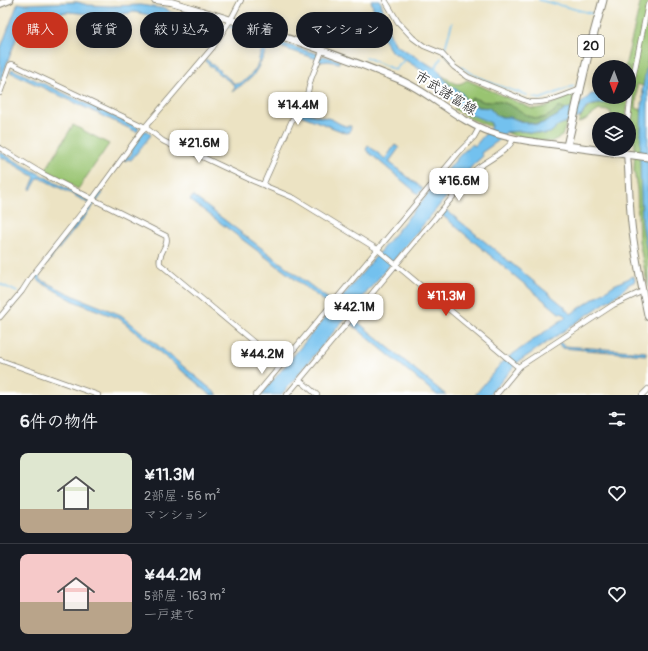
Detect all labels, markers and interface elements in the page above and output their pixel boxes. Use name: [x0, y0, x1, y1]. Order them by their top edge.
chip: 購入: [12, 12, 68, 48]
chip: 賃貸: [76, 12, 132, 48]
chip: 絞り込み: [140, 12, 224, 48]
chip: 新着: [232, 12, 288, 48]
chip: マンション: [296, 12, 393, 48]
road number: 20: [578, 35, 604, 57]
north arrow: [592, 60, 636, 104]
map controls: [592, 60, 636, 156]
street label: 市武諸富線: [412, 67, 480, 119]
pin: ¥14.4M: [265, 92, 331, 126]
text: ¥14.4M: [277, 97, 319, 113]
button: layers: [592, 112, 636, 156]
pin: ¥21.6M: [166, 130, 232, 164]
text: ¥21.6M: [178, 135, 220, 151]
pin: ¥16.6M: [426, 168, 492, 202]
text: ¥16.6M: [438, 173, 480, 189]
pin: ¥11.3M: [413, 283, 479, 317]
text: ¥11.3M: [427, 288, 465, 304]
pin: ¥42.1M: [321, 294, 387, 328]
text: ¥42.1M: [333, 299, 375, 315]
pin: ¥44.2M: [229, 341, 295, 375]
text: ¥44.2M: [240, 346, 284, 362]
icon: filters: [606, 408, 628, 430]
text: 6件の物件: [20, 411, 98, 432]
text: ¥11.3M: [144, 464, 195, 485]
icon: home: [52, 469, 100, 517]
icon: heart: [606, 482, 628, 504]
text: 2部屋 · 56 m²: [144, 488, 221, 504]
text: マンション: [144, 507, 208, 523]
text: ¥44.2M: [144, 564, 201, 585]
icon: home: [52, 570, 100, 618]
icon: heart: [606, 583, 628, 605]
text: 5部屋 · 163 m²: [144, 588, 226, 604]
text: 一戸建て: [144, 607, 196, 623]

